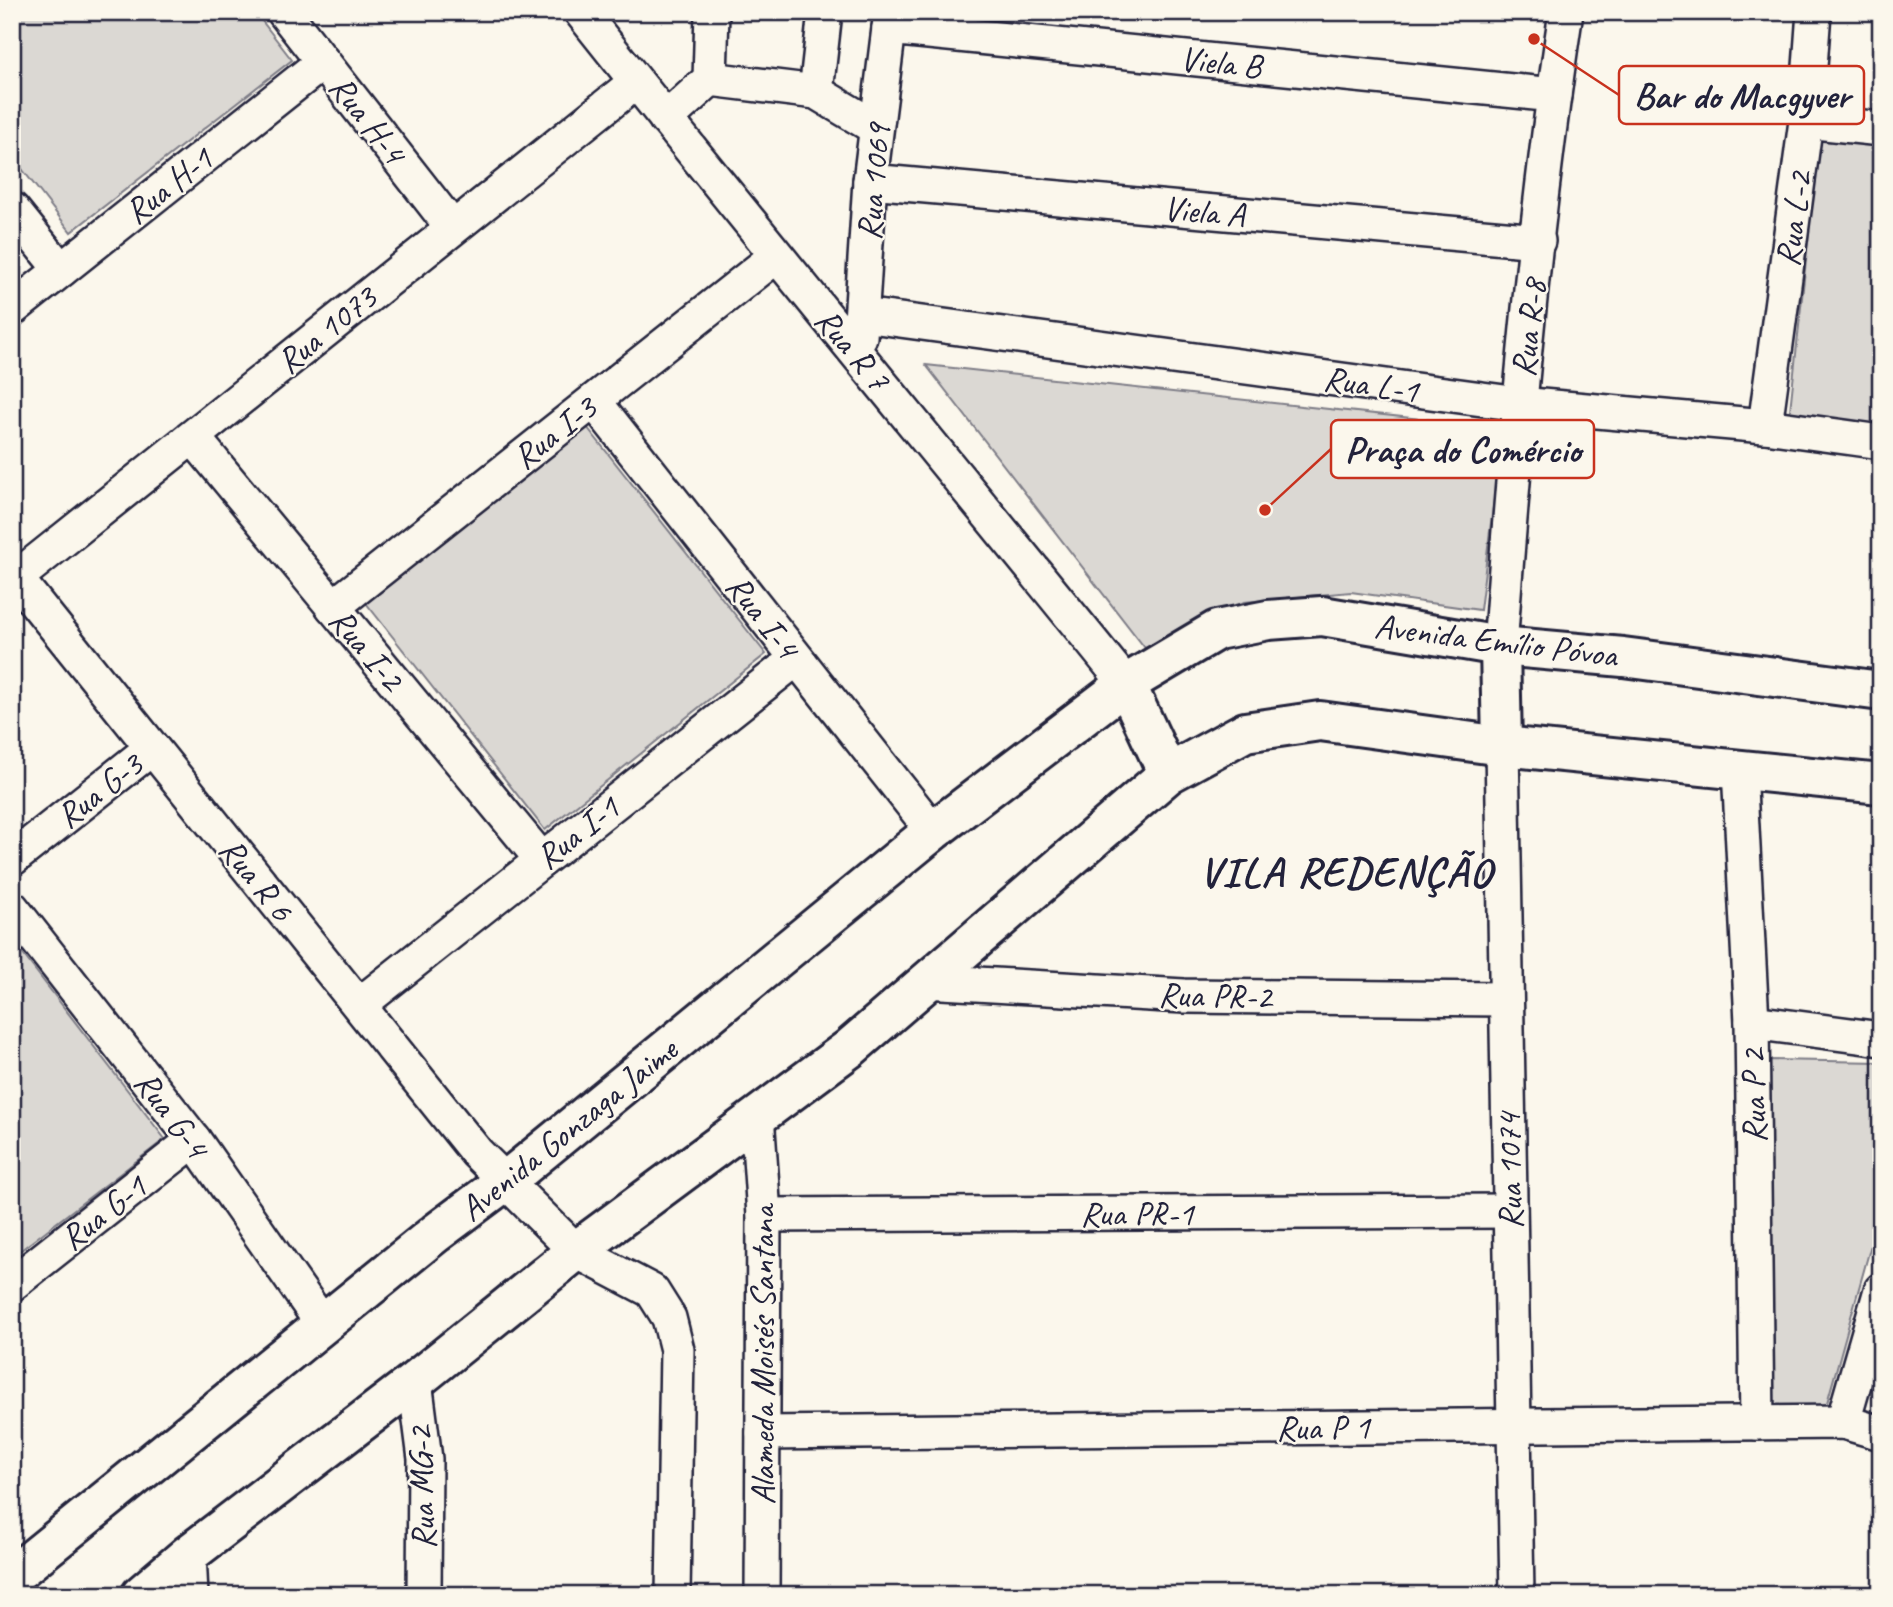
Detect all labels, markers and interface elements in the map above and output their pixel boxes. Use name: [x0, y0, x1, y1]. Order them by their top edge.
street label: Viela B: [1178, 36, 1267, 89]
street label: Rua H-4: [319, 66, 418, 175]
callout: Bar do Macgyver: [1619, 66, 1864, 124]
text: Bar do Macgyver: [1634, 72, 1854, 119]
street label: Rua 1069: [846, 119, 901, 242]
street label: Rua H-1: [115, 135, 223, 234]
street label: Rua L-2: [1765, 166, 1823, 269]
street label: Viela A: [1161, 186, 1248, 238]
street label: Rua 1073: [267, 274, 387, 383]
street label: Rua R-8: [1500, 274, 1557, 379]
street label: Rua R 7: [805, 299, 902, 402]
street label: Rua L-1: [1321, 356, 1423, 414]
street label: Rua I-3: [503, 384, 607, 479]
callout: Praça do Comércio: [1331, 420, 1594, 478]
text: Praça do Comércio: [1345, 426, 1584, 473]
street label: Rua I-4: [716, 565, 811, 670]
street label: Rua I-2: [319, 599, 416, 702]
street label: Avenida Emílio Póvoa: [1372, 603, 1622, 678]
street label: Rua G-3: [47, 741, 153, 838]
street label: Rua I-1: [526, 784, 630, 879]
street label: Rua R 6: [209, 828, 305, 931]
district label: VILA REDENÇÃO: [1199, 846, 1496, 899]
street label: Rua PR-2: [1158, 972, 1275, 1019]
street label: Avenida Gonzaga Jaime: [450, 1026, 689, 1231]
street label: Rua P 2: [1730, 1045, 1777, 1143]
street label: Rua G-4: [124, 1062, 221, 1169]
street label: Rua 1074: [1486, 1109, 1533, 1229]
street label: Rua G-1: [51, 1163, 157, 1260]
street label: Rua PR-1: [1080, 1191, 1196, 1236]
street label: Alameda Moisés Santana: [740, 1203, 785, 1505]
street label: Rua P 1: [1276, 1404, 1373, 1451]
street label: Rua MG-2: [397, 1422, 446, 1550]

